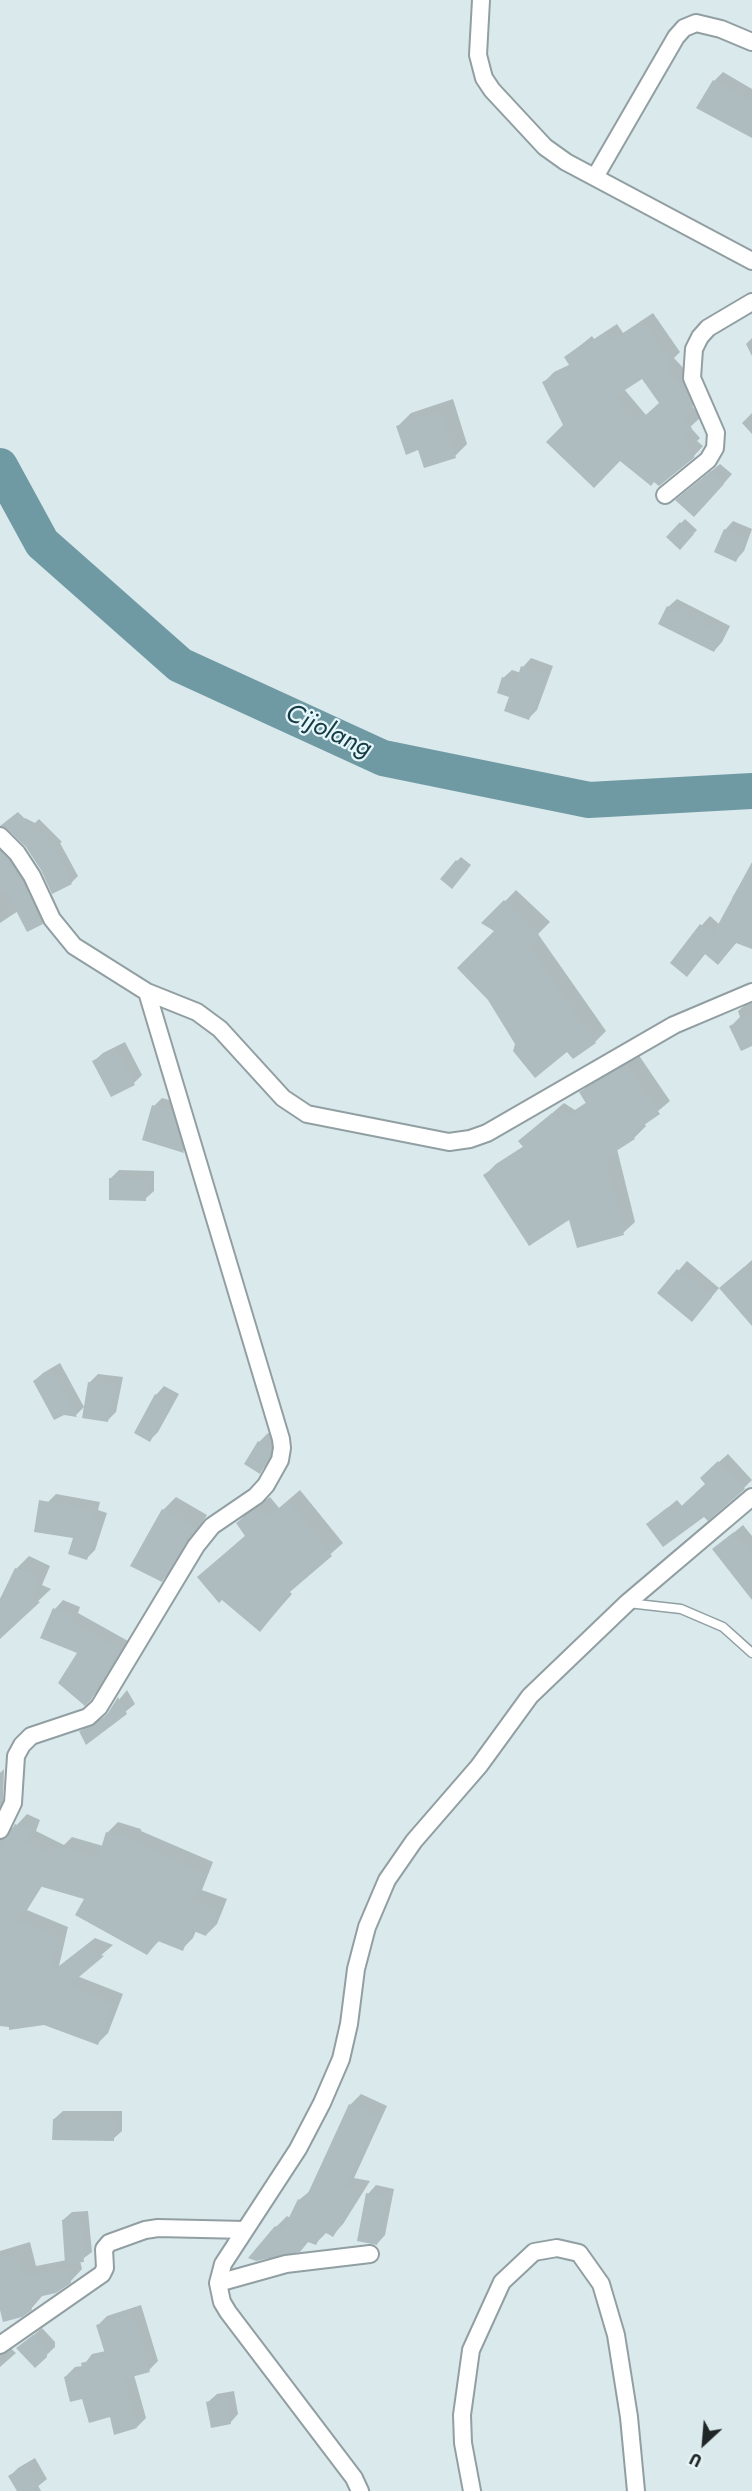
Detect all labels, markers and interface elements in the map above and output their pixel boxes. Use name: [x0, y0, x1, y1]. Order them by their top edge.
water label: Cijolang: [280, 698, 376, 766]
north arrow: [674, 2413, 734, 2473]
text: U: [686, 2447, 706, 2472]

